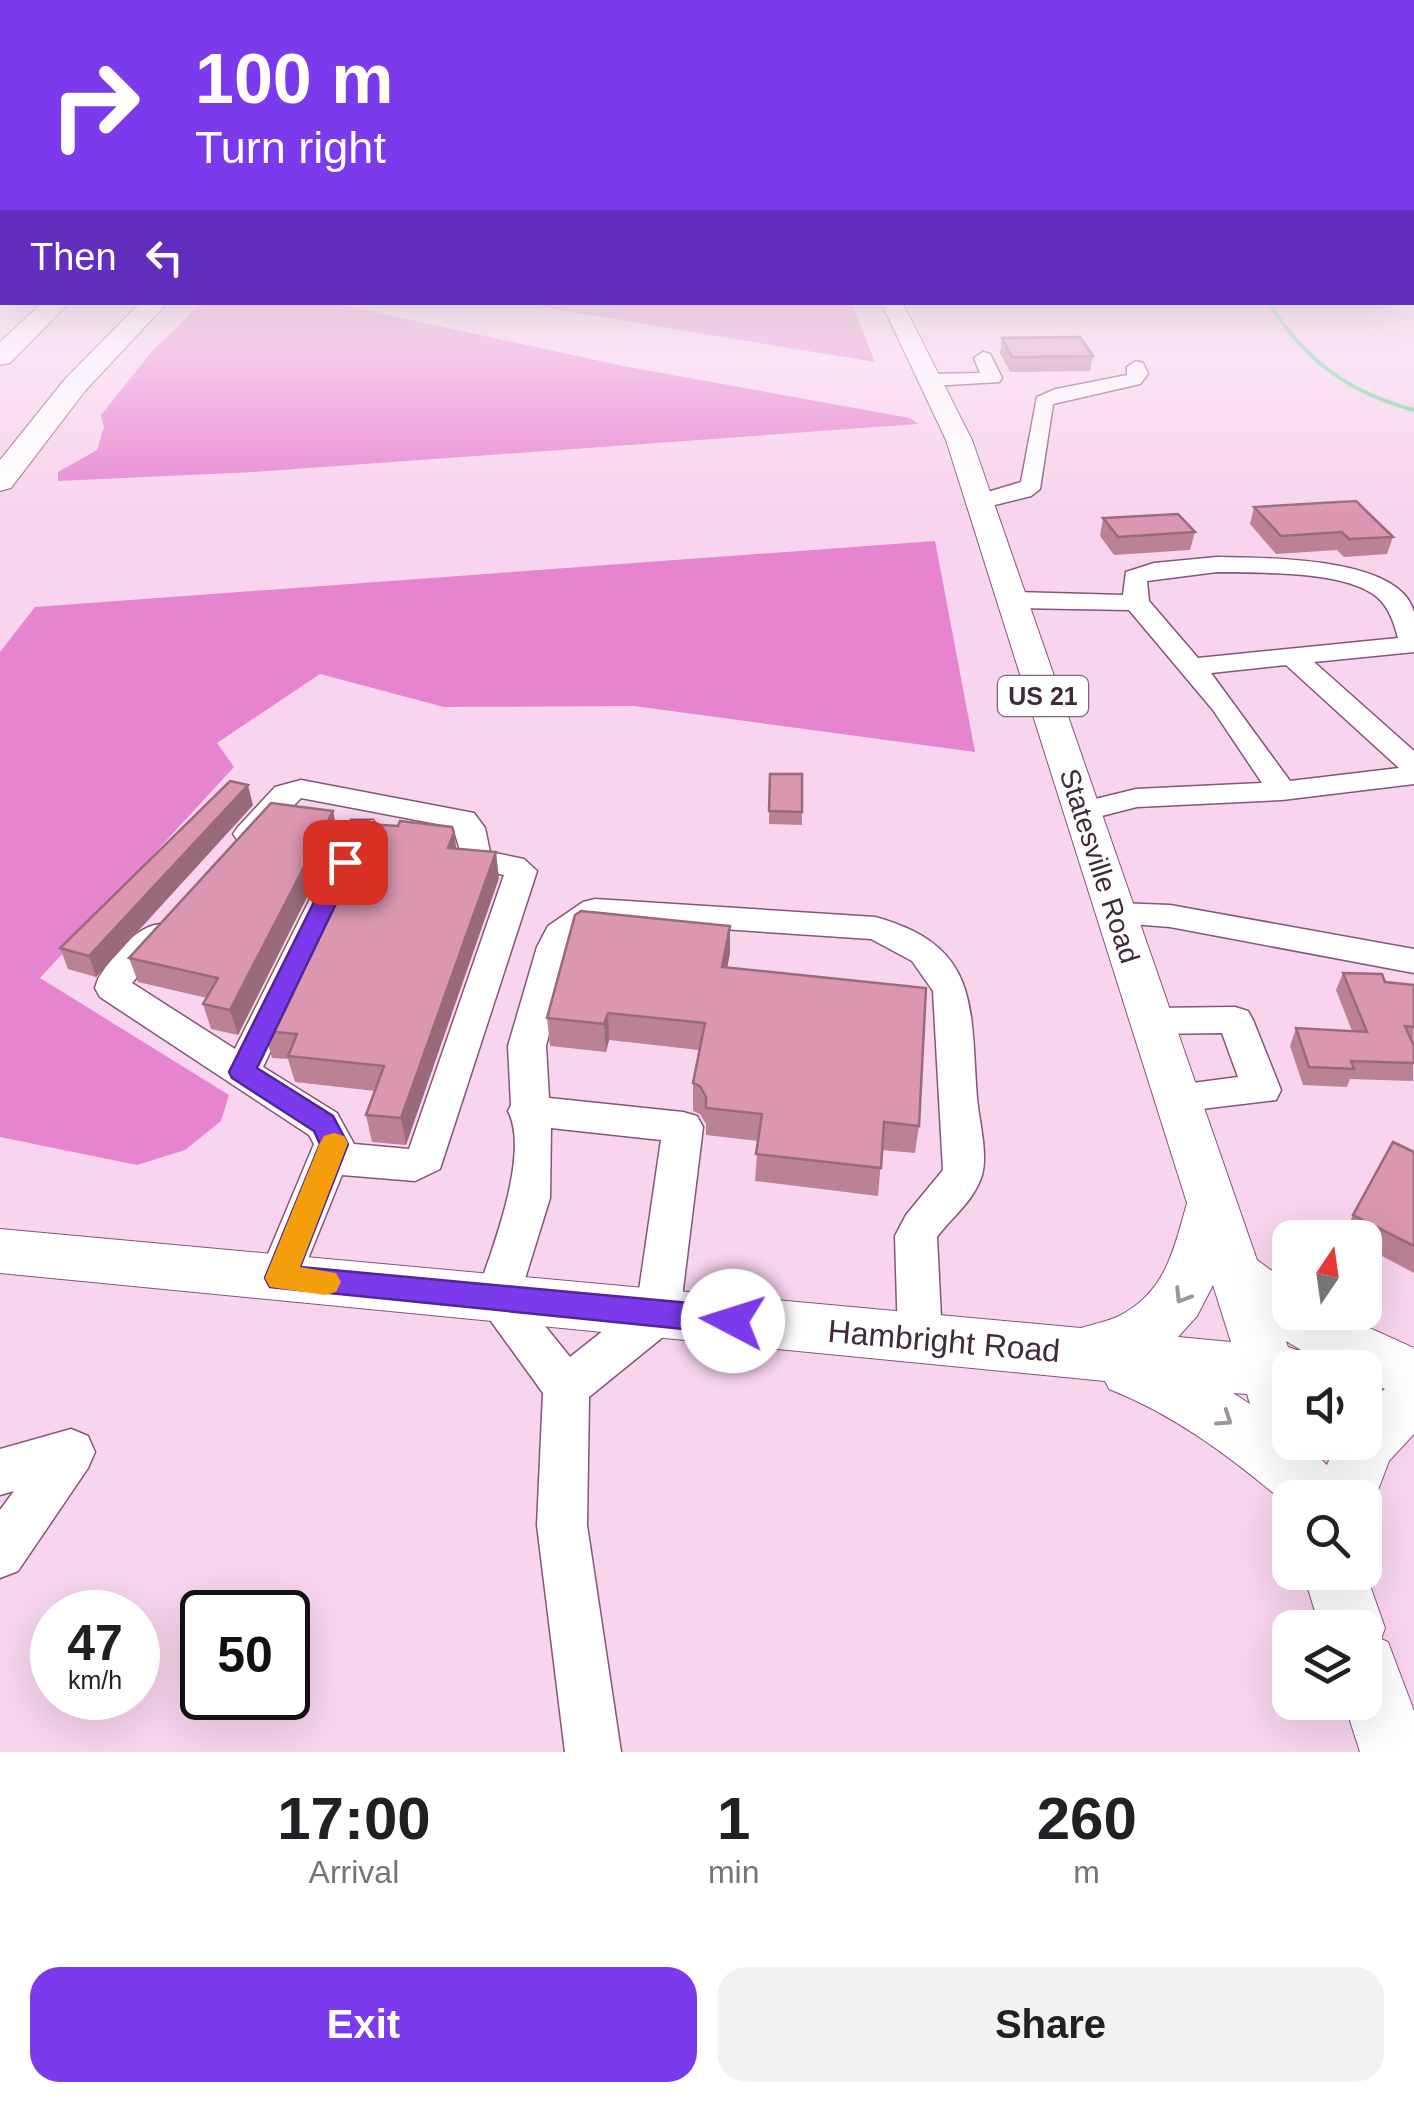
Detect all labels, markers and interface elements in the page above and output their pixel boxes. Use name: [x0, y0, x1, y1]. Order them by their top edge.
icon: right: [30, 40, 160, 170]
text: 100 m: [195, 40, 393, 118]
text: Turn right: [195, 122, 386, 173]
icon: left: [137, 230, 192, 285]
text: Then: [30, 236, 117, 278]
road number: US 21: [998, 676, 1088, 716]
street label: Statesville Road: [1054, 765, 1146, 967]
pin: [303, 820, 388, 905]
icon: arrive: [318, 835, 373, 890]
north arrow: [1272, 1220, 1382, 1330]
map controls: [1272, 1220, 1382, 1720]
position arrow: [681, 1269, 785, 1373]
one-way arrow: [1175, 1285, 1194, 1303]
street label: Hambright Road: [826, 1313, 1062, 1369]
button: sound: [1272, 1350, 1382, 1460]
one-way arrow: [1214, 1407, 1233, 1425]
button: search: [1272, 1480, 1382, 1590]
speed limit sign: 50: [180, 1590, 310, 1720]
button: layers: [1272, 1610, 1382, 1720]
text: 47: [67, 1615, 123, 1671]
text: km/h: [68, 1666, 122, 1694]
text: 17:00: [277, 1785, 431, 1852]
text: 1: [717, 1785, 750, 1852]
text: 260: [1037, 1785, 1137, 1852]
text: Arrival: [309, 1854, 399, 1890]
text: min: [708, 1854, 759, 1890]
text: m: [1073, 1854, 1100, 1890]
button: Exit: [30, 1967, 697, 2082]
button: Share: [717, 1967, 1384, 2082]

